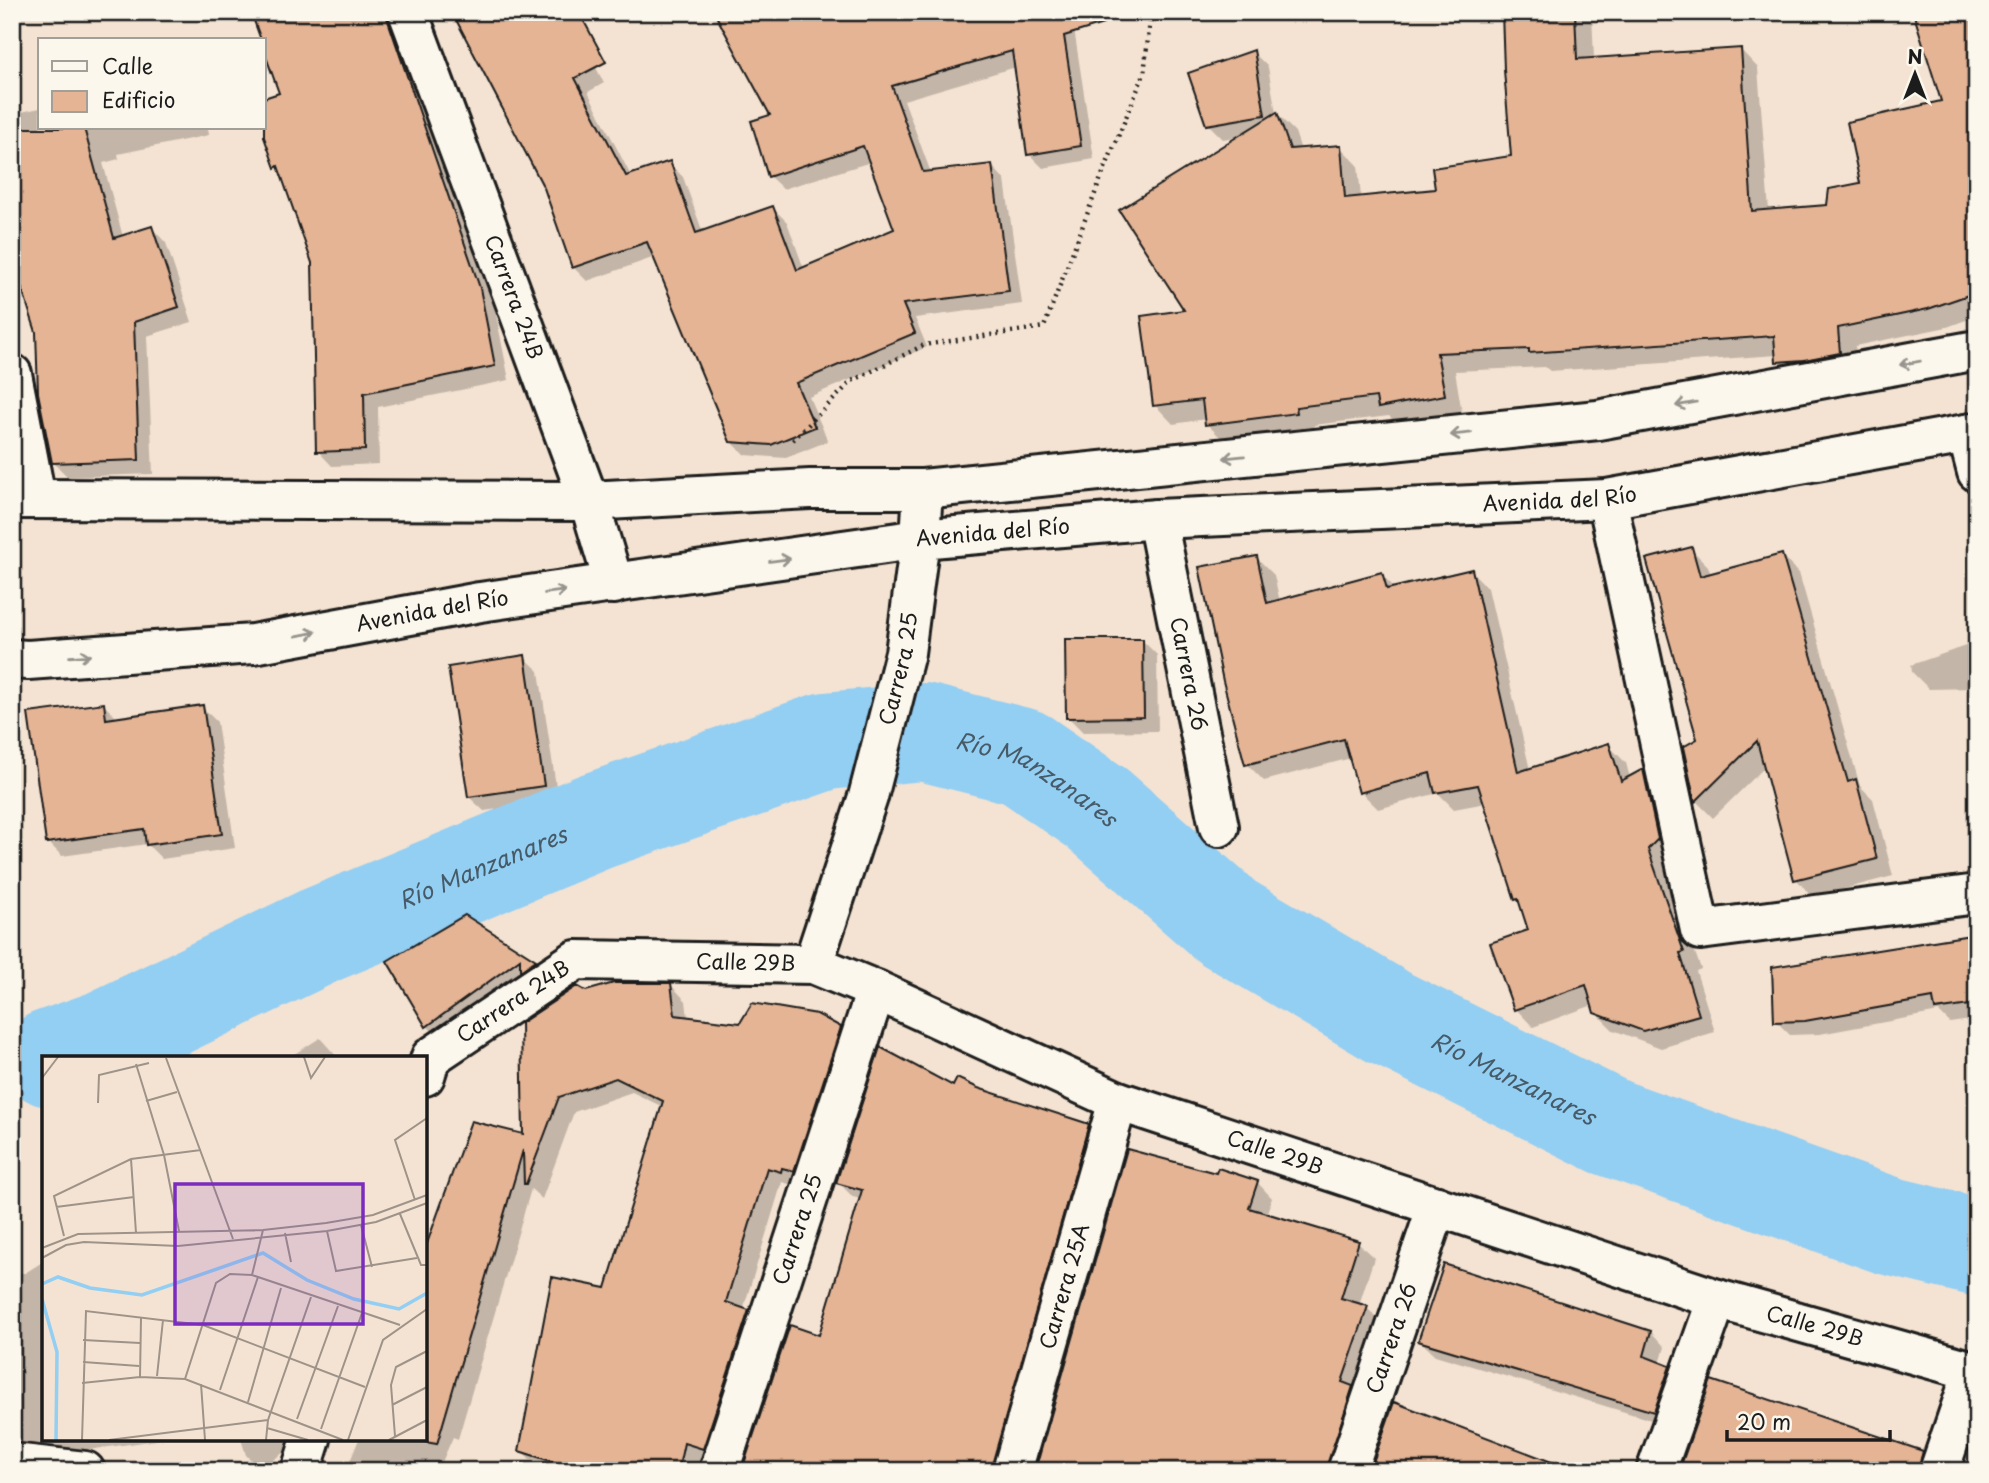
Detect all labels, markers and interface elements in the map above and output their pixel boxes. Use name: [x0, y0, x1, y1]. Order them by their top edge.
legend: [38, 38, 266, 130]
north arrow: [1881, 38, 1951, 108]
text: N: [1907, 42, 1923, 70]
text: Calle: [102, 49, 153, 81]
text: Edificio: [102, 83, 175, 115]
street label: Carrera 24B: [478, 230, 553, 363]
one-way arrow: [1899, 356, 1922, 370]
one-way arrow: [1675, 398, 1698, 411]
one-way arrow: [1450, 428, 1472, 441]
one-way arrow: [1223, 451, 1246, 464]
street label: Avenida del Río: [1482, 476, 1639, 519]
street label: Avenida del Río: [914, 508, 1071, 553]
one-way arrow: [768, 553, 791, 566]
street label: Avenida del Río: [353, 580, 510, 639]
one-way arrow: [543, 585, 566, 598]
street label: Carrera 25: [869, 610, 924, 728]
street label: Carrera 26: [1163, 614, 1217, 733]
one-way arrow: [295, 627, 317, 640]
one-way arrow: [69, 650, 92, 663]
water label: Río Manzanares: [953, 722, 1127, 836]
water label: Río Manzanares: [392, 815, 574, 917]
street label: Calle 29B: [696, 944, 796, 978]
street label: Carrera 24B: [449, 951, 575, 1050]
water label: Río Manzanares: [1425, 1022, 1604, 1134]
inset map: [42, 1056, 427, 1441]
street label: Calle 29B: [1223, 1120, 1328, 1182]
street label: Carrera 25: [763, 1169, 829, 1289]
street label: Carrera 25A: [1030, 1219, 1096, 1353]
street label: Carrera 26: [1356, 1278, 1424, 1398]
street label: Calle 29B: [1763, 1296, 1867, 1353]
scale bar: [1727, 1399, 1889, 1443]
text: 20 m: [1737, 1405, 1791, 1437]

